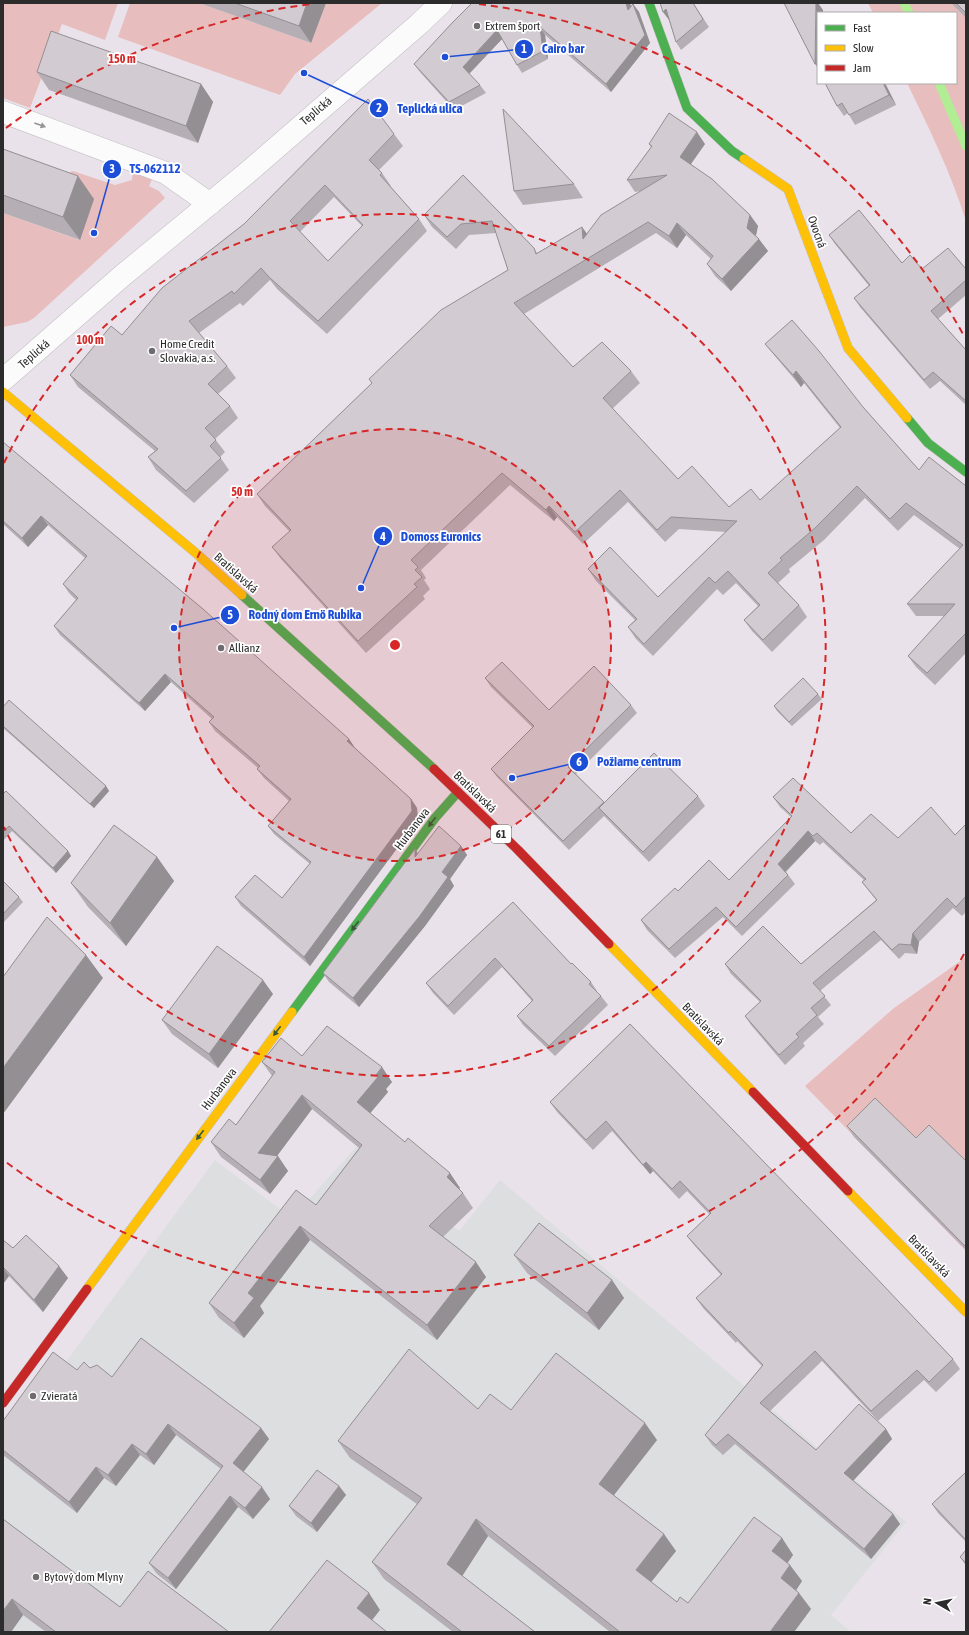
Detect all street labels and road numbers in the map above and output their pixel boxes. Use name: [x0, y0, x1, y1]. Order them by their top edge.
street label: Teplická: [297, 94, 335, 128]
street label: Ovocná: [805, 214, 829, 250]
street label: Teplická: [15, 337, 53, 371]
street label: Bratislavská: [211, 550, 261, 596]
street label: Bratislavská: [451, 768, 499, 816]
street label: Hurbanova: [392, 805, 432, 853]
road number: 61: [491, 825, 511, 843]
street label: Bratislavská: [679, 1000, 727, 1048]
street label: Hurbanova: [199, 1065, 239, 1113]
street label: Bratislavská: [905, 1232, 953, 1280]

